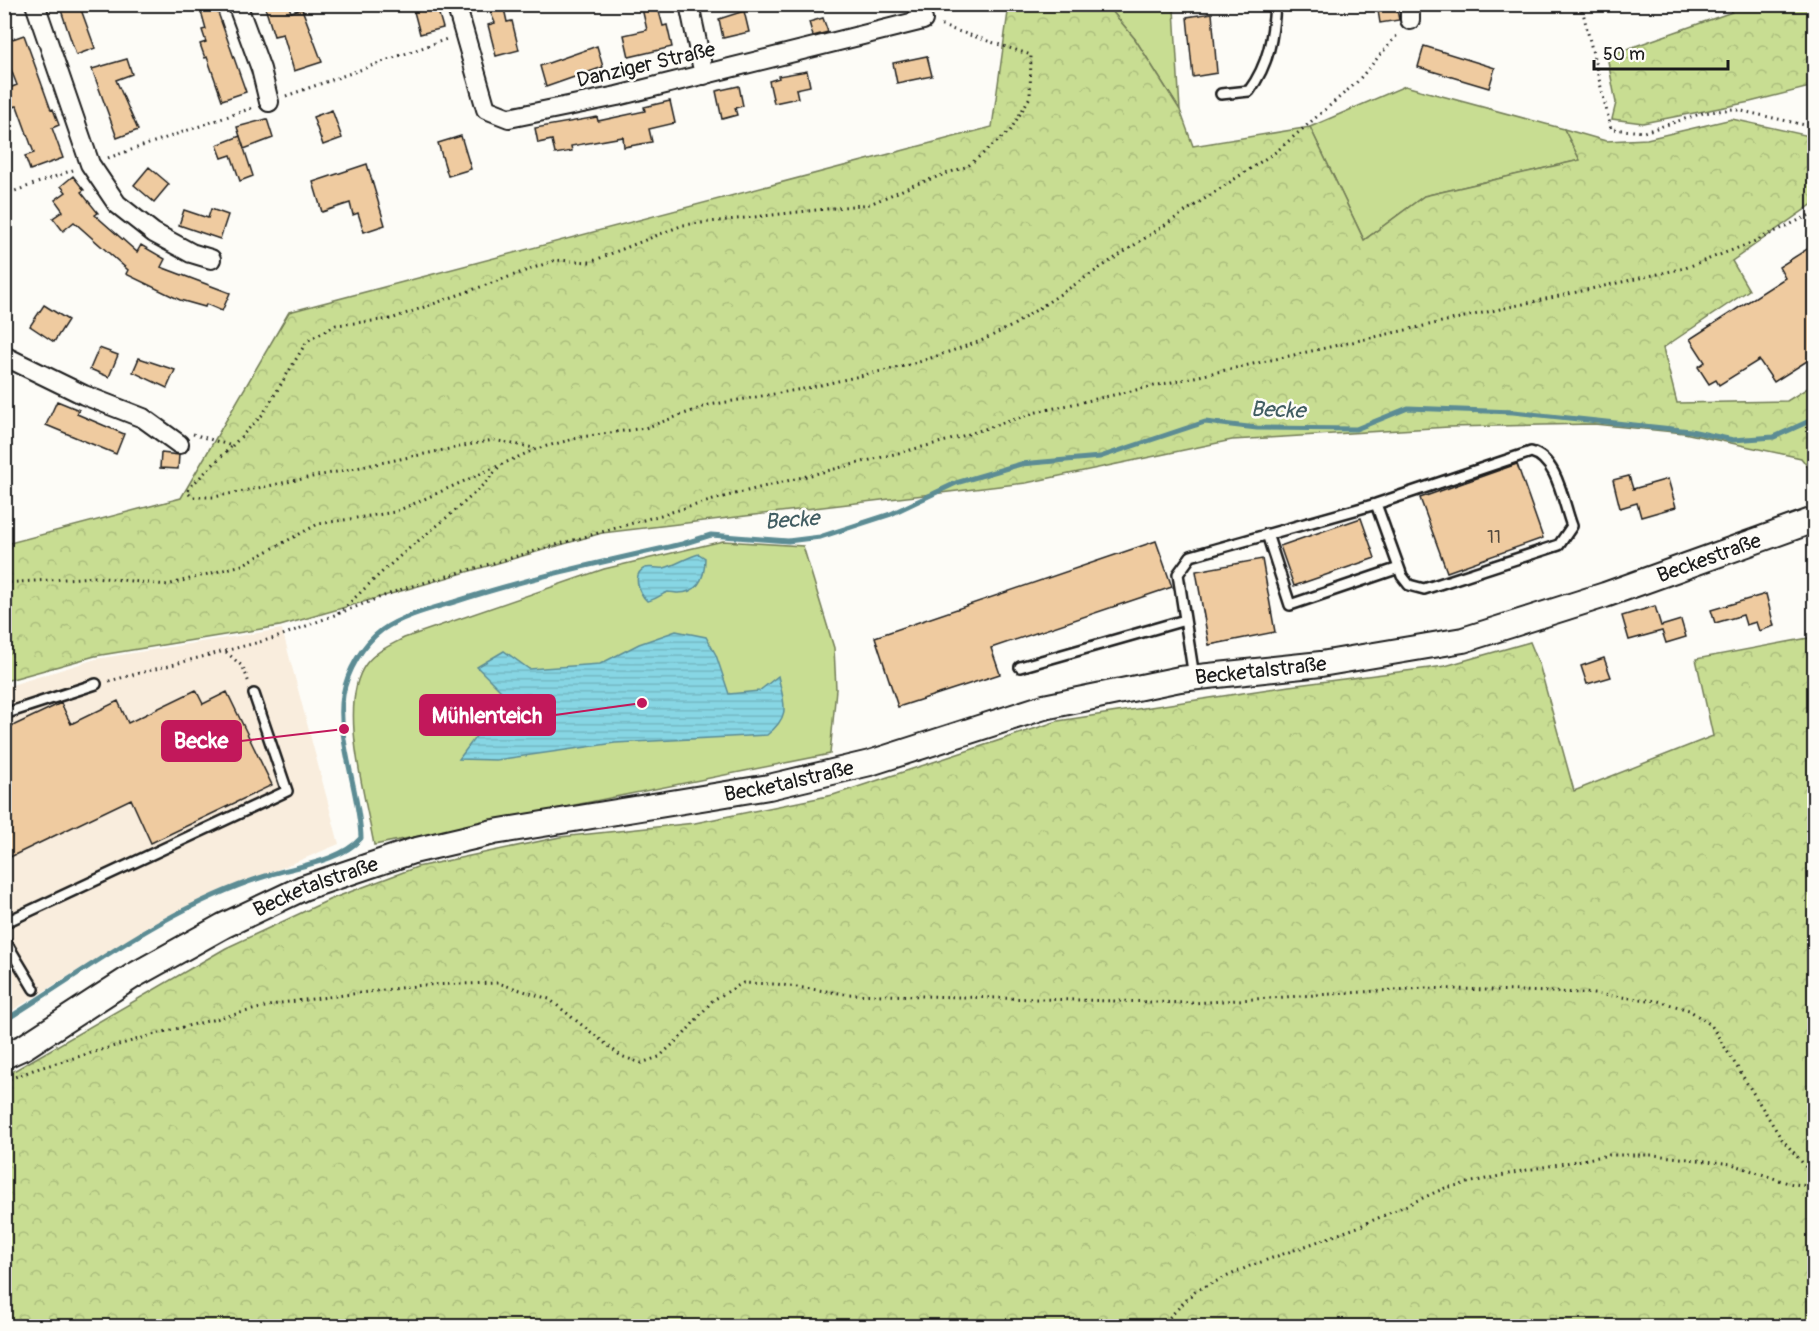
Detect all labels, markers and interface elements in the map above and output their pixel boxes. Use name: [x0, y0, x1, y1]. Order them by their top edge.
scale bar: [1594, 33, 1728, 71]
street label: Danziger Straße: [574, 36, 719, 94]
text: 50 m: [1603, 43, 1645, 66]
water label: Becke: [1250, 395, 1308, 425]
water label: Becke: [764, 504, 822, 536]
house number: 11: [1487, 526, 1501, 549]
street label: Beckestraße: [1653, 526, 1765, 589]
street label: Becketalstraße: [1193, 650, 1329, 691]
callout: Mühlenteich: [420, 695, 555, 735]
text: Mühlenteich: [432, 702, 542, 730]
callout: Becke: [162, 721, 241, 761]
text: Becke: [174, 727, 229, 755]
street label: Becketalstraße: [722, 754, 857, 808]
street label: Becketalstraße: [249, 850, 382, 923]

